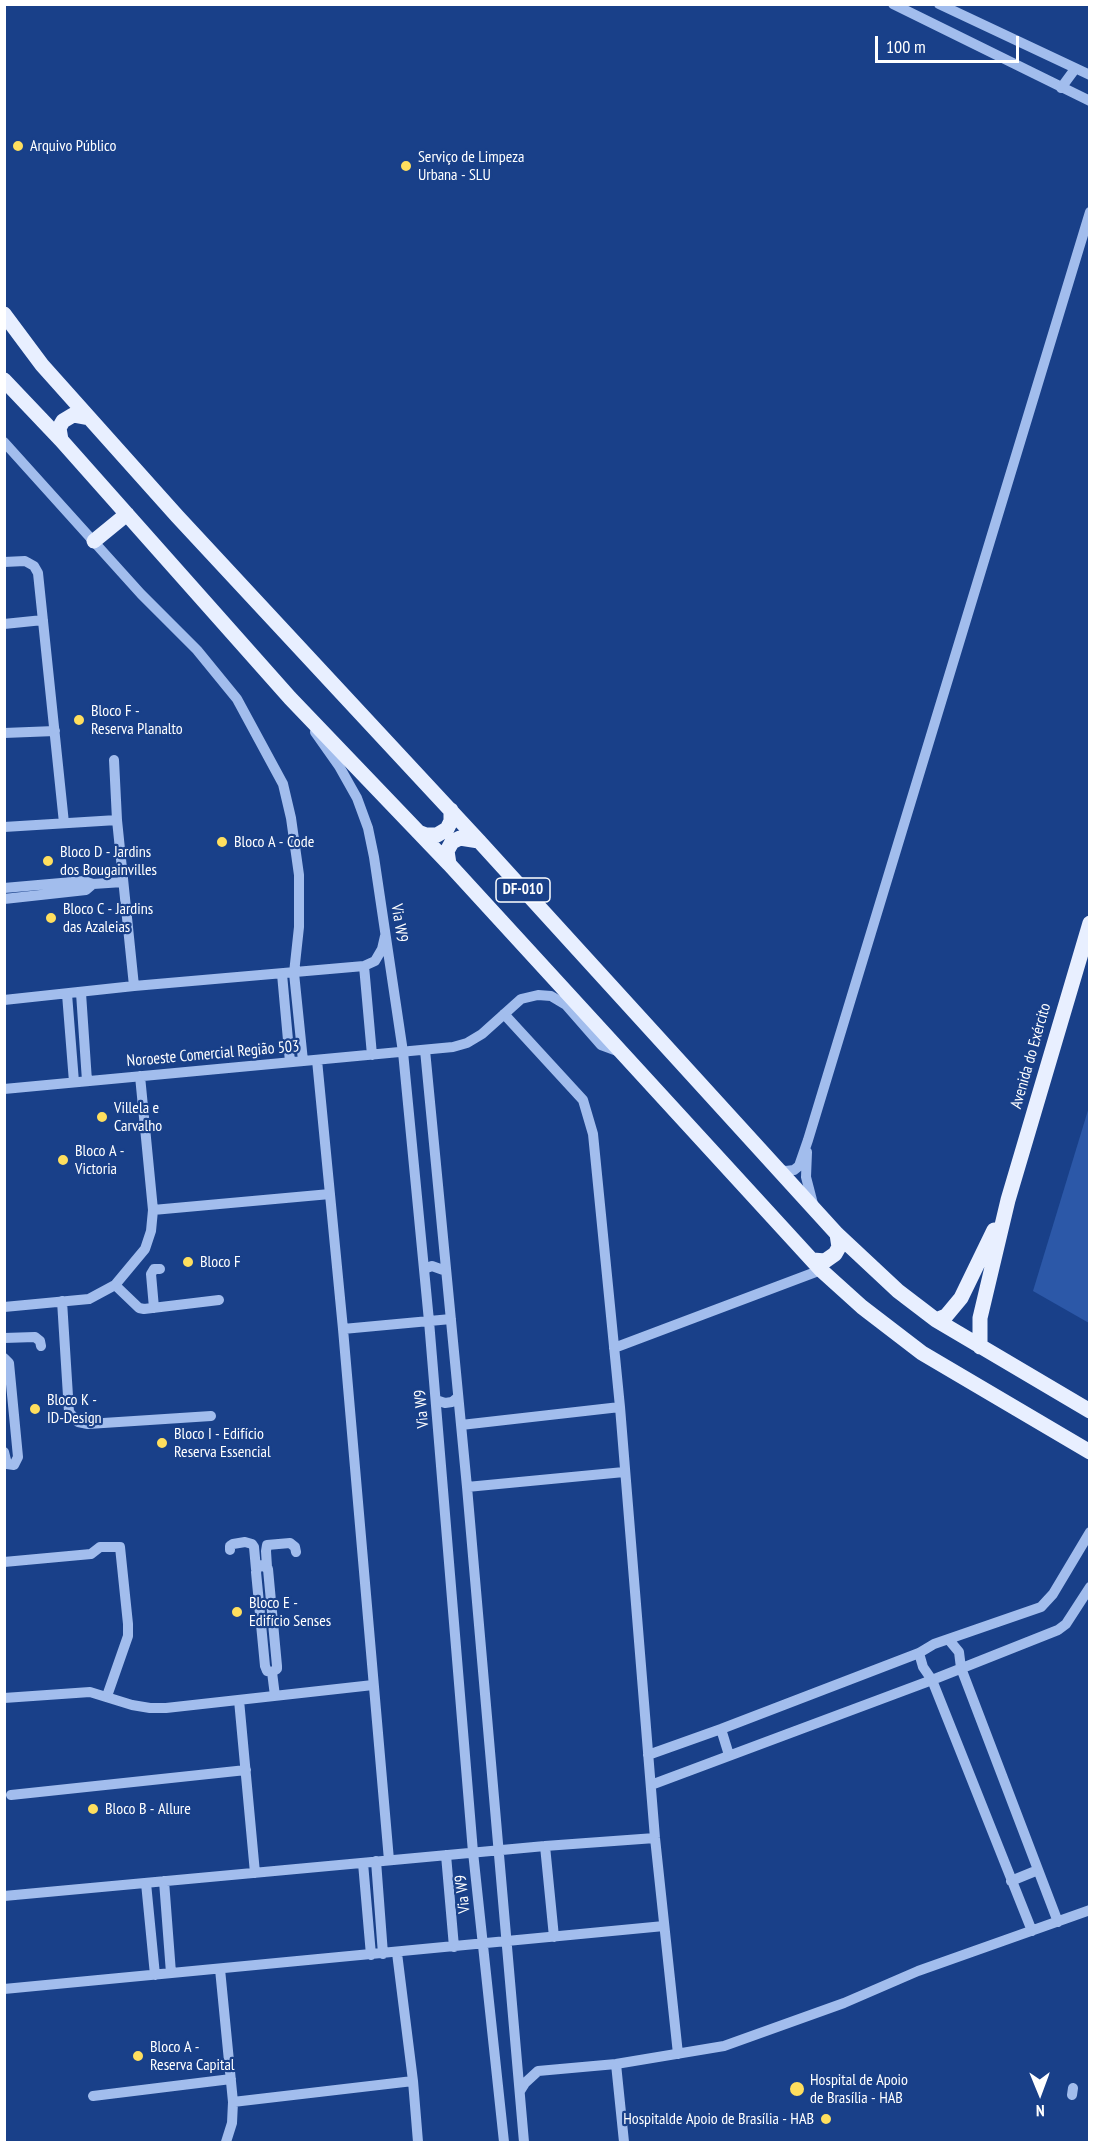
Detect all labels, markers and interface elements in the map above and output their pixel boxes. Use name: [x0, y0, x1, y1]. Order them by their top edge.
scale bar: [878, 24, 1022, 62]
text: 100 m: [886, 35, 926, 58]
place label: Arquivo Público: [30, 136, 116, 156]
marker: Arquivo Público: [11, 139, 25, 153]
place label: Serviço de Limpeza Urbana - SLU: [418, 147, 524, 185]
marker: Serviço de Limpeza Urbana - SLU: [399, 159, 413, 173]
place label: Bloco F - Reserva Planalto: [91, 701, 183, 739]
marker: Bloco F - Reserva Planalto: [72, 713, 86, 727]
place label: Bloco A - Code: [234, 832, 314, 852]
marker: Bloco A - Code: [215, 835, 229, 849]
place label: Bloco D - Jardins dos Bougainvilles: [60, 842, 157, 880]
marker: Bloco D - Jardins dos Bougainvilles: [41, 854, 55, 868]
road number: DF-010: [496, 878, 550, 902]
place label: Bloco C - Jardins das Azaleias: [63, 899, 153, 937]
street label: Via W9: [386, 902, 412, 944]
marker: Bloco C - Jardins das Azaleias: [44, 911, 58, 925]
street label: Avenida do Exército: [1007, 1001, 1055, 1111]
street label: Noroeste Comercial Região 503: [126, 1037, 300, 1071]
place label: Villela e Carvalho: [114, 1098, 162, 1136]
marker: Villela e Carvalho: [95, 1110, 109, 1124]
place label: Bloco A - Victoria: [75, 1141, 125, 1179]
marker: Bloco A - Victoria: [56, 1153, 70, 1167]
place label: Bloco F: [200, 1252, 241, 1272]
marker: Bloco F: [181, 1255, 195, 1269]
street label: Via W9: [411, 1389, 433, 1429]
place label: Bloco K - ID-Design: [47, 1390, 102, 1428]
marker: Bloco K - ID-Design: [28, 1402, 42, 1416]
place label: Bloco I - Edifício Reserva Essencial: [174, 1424, 271, 1462]
marker: Bloco I - Edifício Reserva Essencial: [155, 1436, 169, 1450]
place label: Bloco E - Edifício Senses: [249, 1593, 331, 1631]
marker: Bloco E - Edifício Senses: [230, 1605, 244, 1619]
place label: Bloco B - Allure: [105, 1799, 191, 1819]
marker: Bloco B - Allure: [86, 1802, 100, 1816]
street label: Via W9: [451, 1874, 475, 1914]
place label: Bloco A - Reserva Capital: [150, 2037, 235, 2075]
marker: Bloco A - Reserva Capital: [131, 2049, 145, 2063]
north arrow: [1010, 2063, 1070, 2123]
place label: Hospital de Apoio de Brasília - HAB: [810, 2070, 908, 2108]
marker: Hospital de Apoio de Brasília - HAB: [788, 2080, 806, 2098]
text: N: [1036, 2101, 1045, 2121]
place label: Hospitalde Apoio de Brasília - HAB: [623, 2109, 814, 2129]
marker: Hospitalde Apoio de Brasília - HAB: [819, 2112, 833, 2126]

